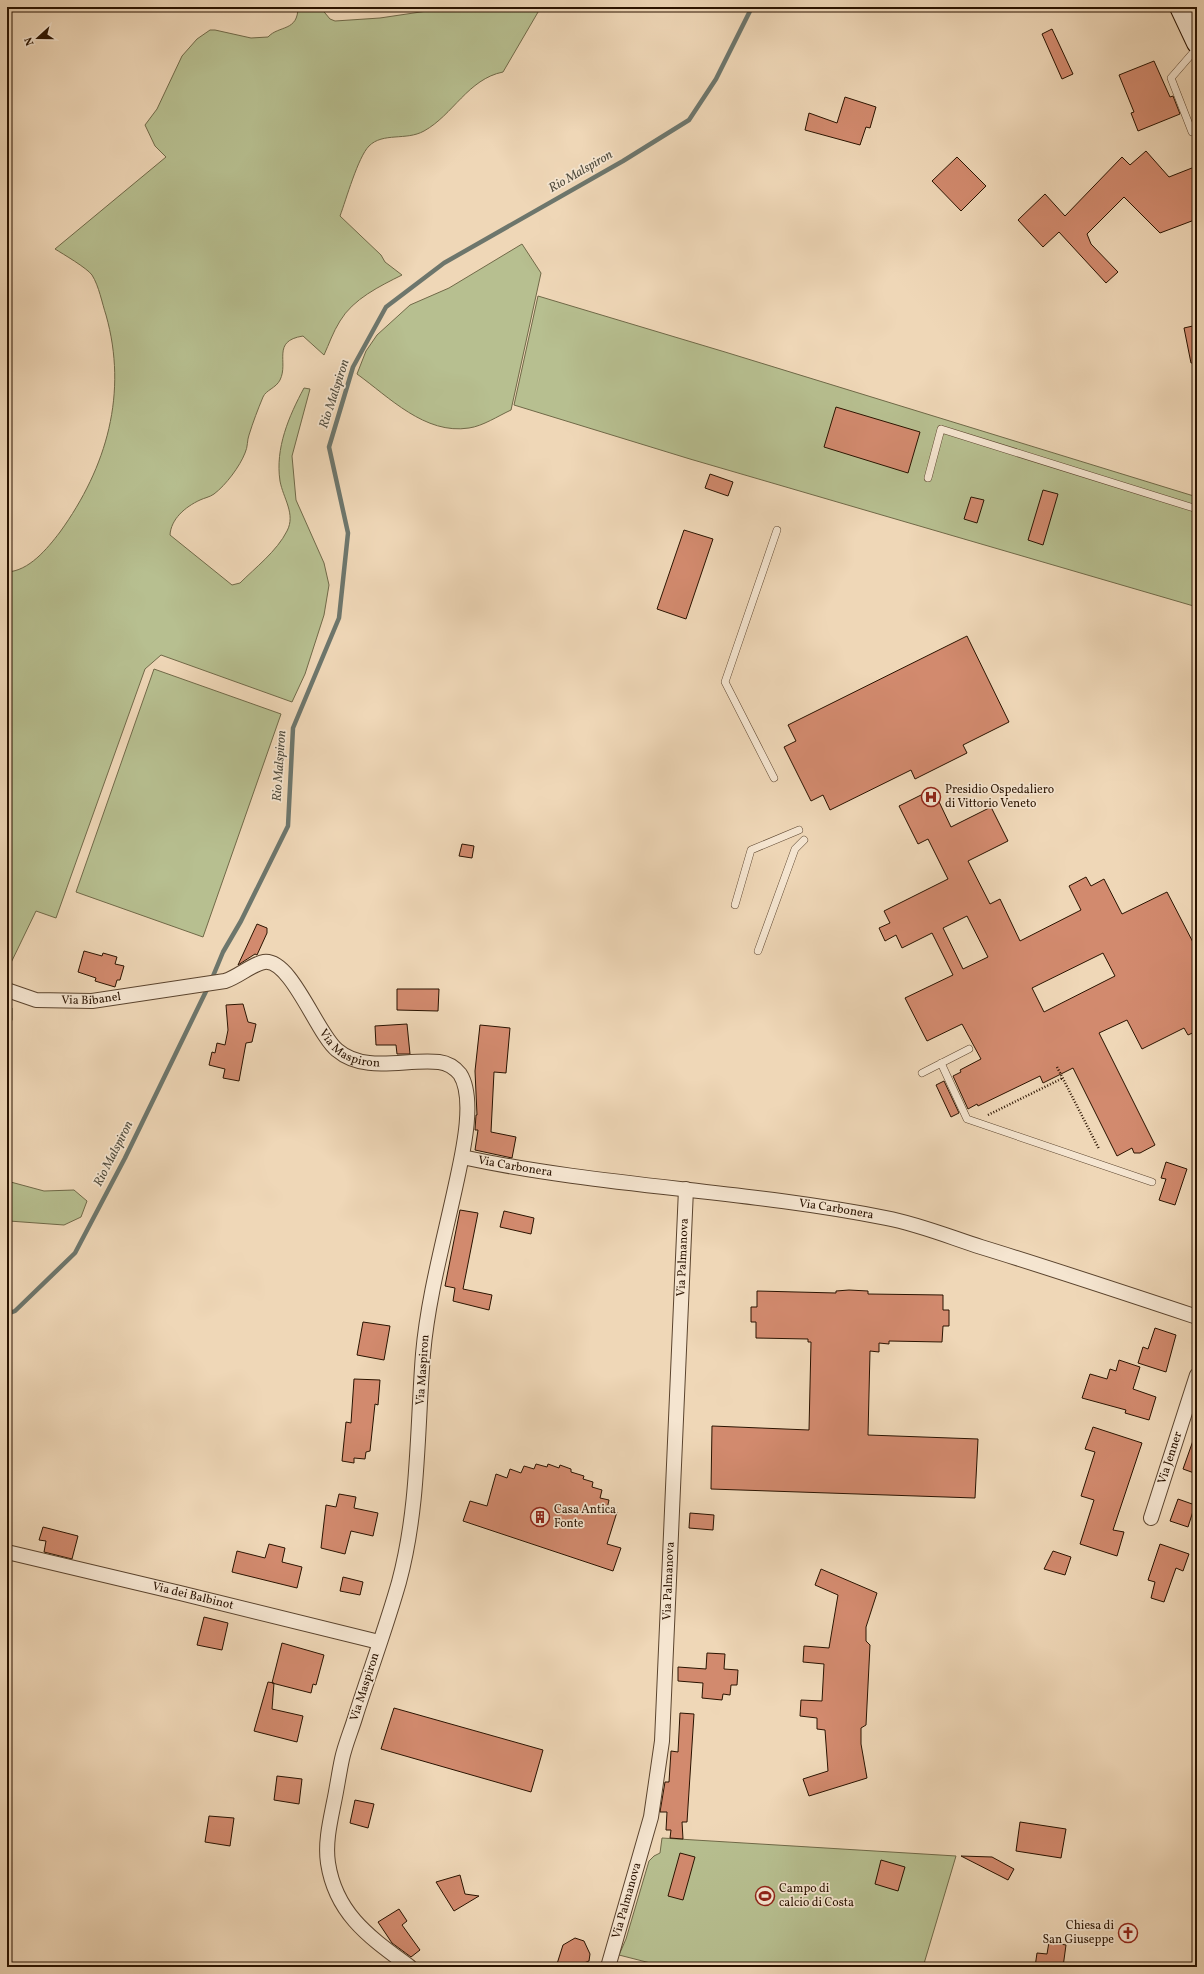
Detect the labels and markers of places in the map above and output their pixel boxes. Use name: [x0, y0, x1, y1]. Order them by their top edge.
place label: Presidio Ospedaliero di Vittorio Veneto: [945, 782, 1054, 812]
hospital icon: Presidio Ospedaliero di Vittorio Veneto: [920, 786, 942, 808]
place label: Casa Antica Fonte: [554, 1502, 616, 1532]
building icon: Casa Antica Fonte: [529, 1506, 551, 1528]
place label: Campo di calcio di Costa: [779, 1881, 854, 1911]
sports icon: Campo di calcio di Costa: [754, 1885, 776, 1907]
place label: Chiesa di San Giuseppe: [1042, 1918, 1114, 1948]
church icon: Chiesa di San Giuseppe: [1117, 1922, 1139, 1944]

